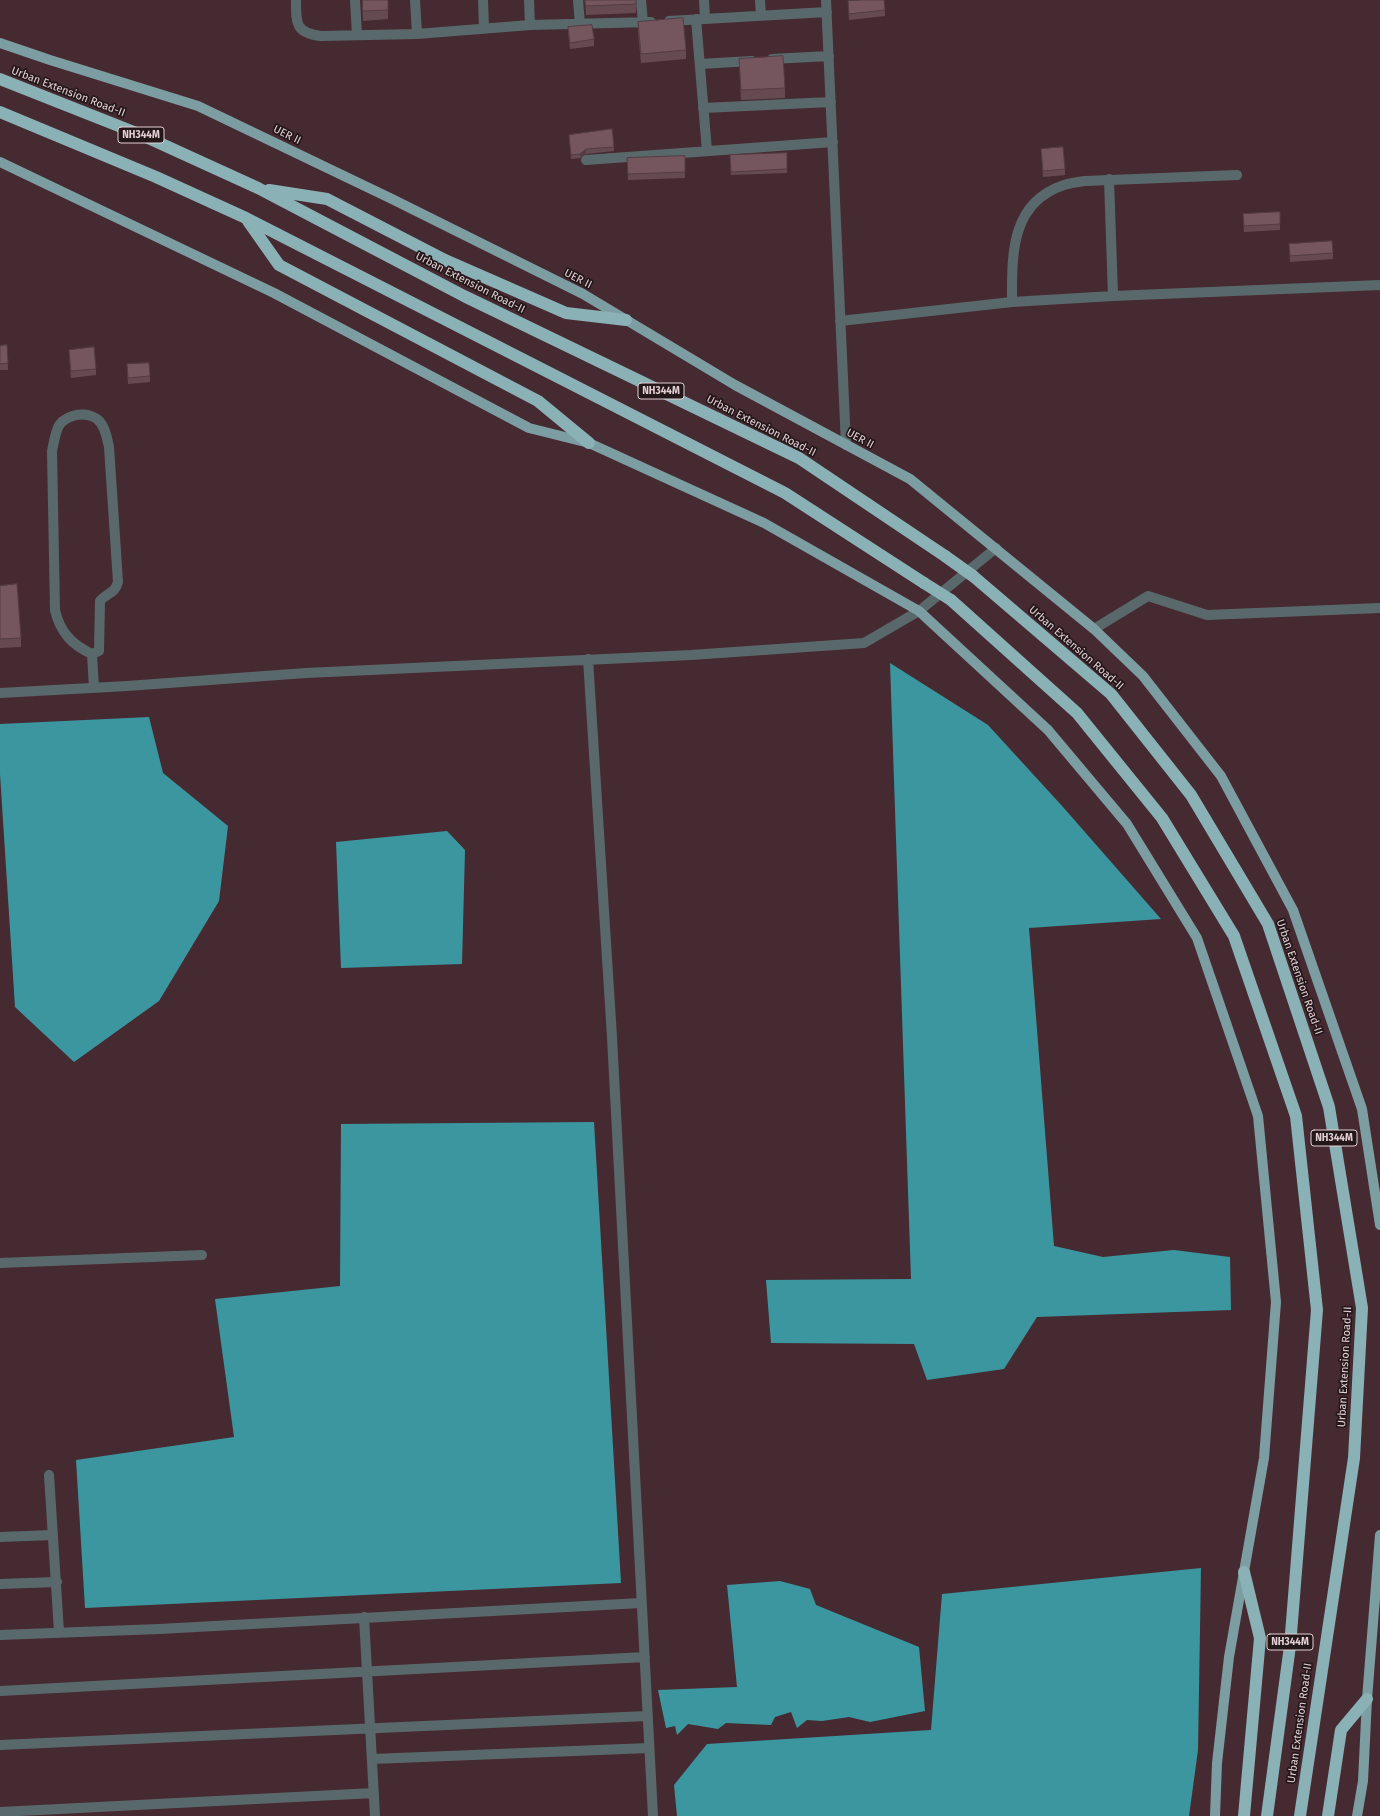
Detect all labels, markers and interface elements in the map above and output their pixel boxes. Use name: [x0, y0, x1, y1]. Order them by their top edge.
street label: Urban Extension Road-II: [9, 64, 127, 120]
street label: UER II: [271, 123, 303, 147]
road number: NH344M: [118, 127, 164, 143]
street label: Urban Extension Road-II: [413, 250, 527, 316]
street label: UER II: [562, 266, 594, 292]
road number: NH344M: [638, 383, 684, 399]
street label: Urban Extension Road-II: [704, 393, 818, 459]
street label: UER II: [844, 426, 876, 452]
street label: Urban Extension Road-II: [1026, 603, 1126, 693]
street label: Urban Extension Road-II: [1273, 918, 1325, 1036]
road number: NH344M: [1311, 1130, 1357, 1146]
street label: Urban Extension Road-II: [1335, 1306, 1355, 1428]
road number: NH344M: [1267, 1634, 1313, 1650]
street label: Urban Extension Road-II: [1285, 1662, 1315, 1784]

